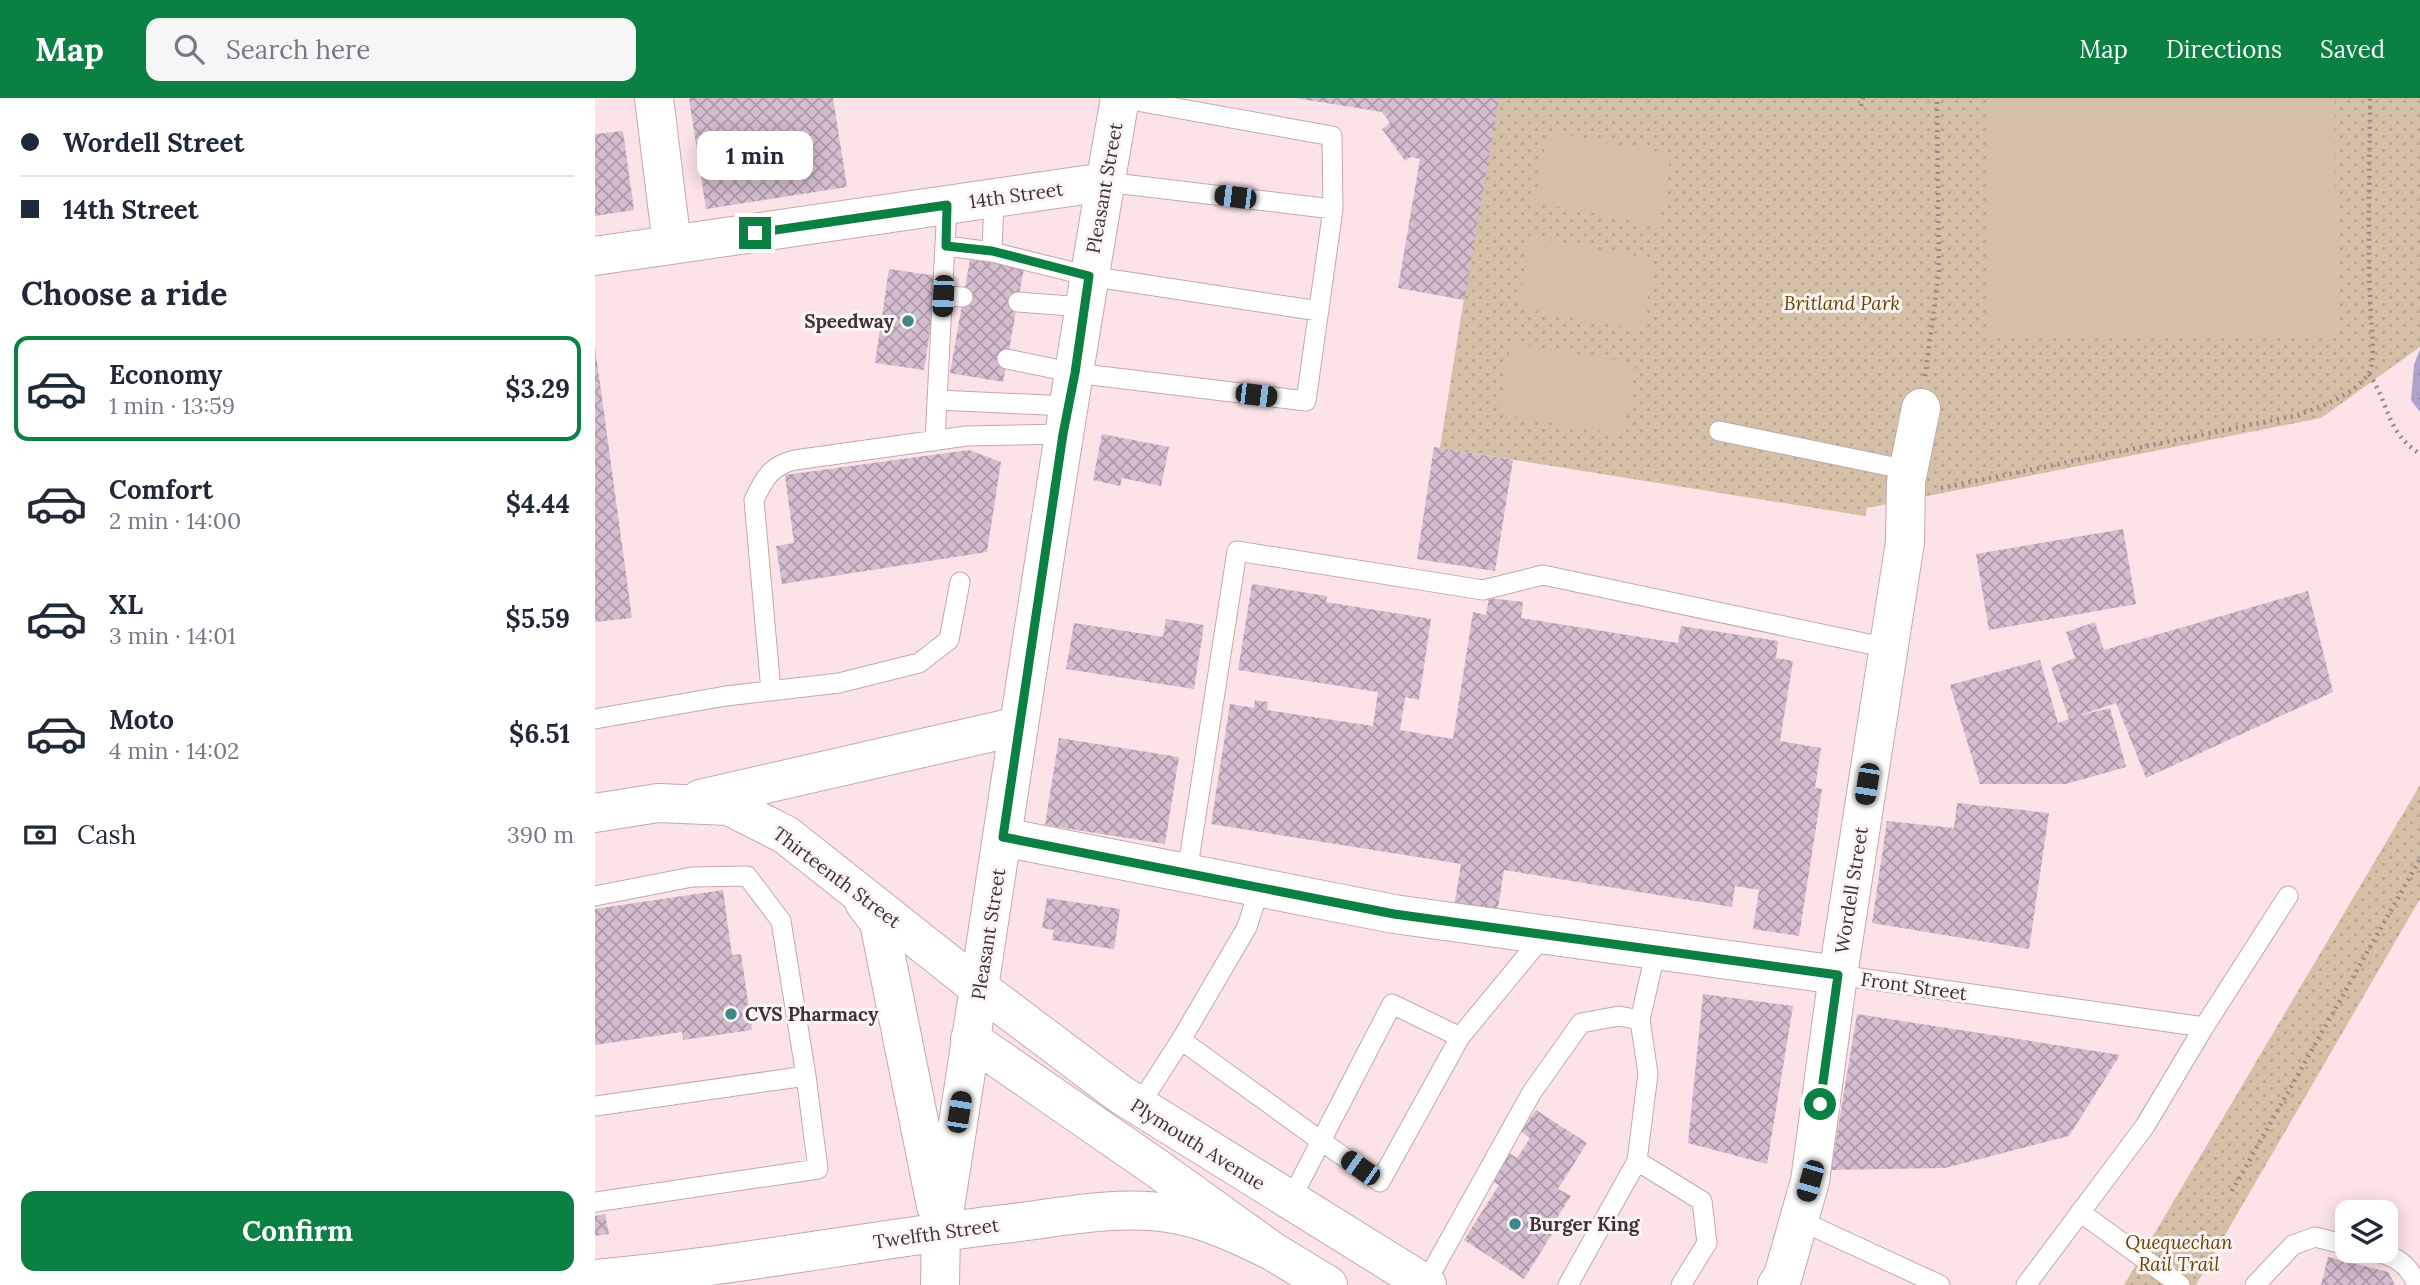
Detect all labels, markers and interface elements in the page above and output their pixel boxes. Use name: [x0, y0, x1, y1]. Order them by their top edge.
search box: [146, 18, 636, 81]
text: Map: [35, 28, 104, 70]
icon: search: [170, 30, 208, 68]
text: Search here: [226, 33, 370, 66]
text: Map: [2079, 34, 2128, 65]
text: Directions: [2166, 34, 2282, 65]
text: Saved: [2320, 34, 2385, 65]
street label: Pleasant Street: [1081, 120, 1127, 255]
text: Wordell Street: [63, 126, 244, 159]
callout: 1 min: [697, 131, 813, 180]
text: 1 min: [726, 141, 784, 170]
street label: 14th Street: [967, 176, 1065, 213]
car: [1213, 184, 1258, 210]
text: 14th Street: [63, 193, 199, 226]
route end: [739, 217, 771, 249]
text: Choose a ride: [21, 273, 228, 314]
car: [932, 274, 955, 318]
park label: Britland Park: [1784, 291, 1900, 315]
place label: Speedway: [804, 309, 895, 333]
marker: Speedway: [900, 313, 916, 329]
icon: car: [25, 357, 88, 420]
text: Economy: [109, 358, 222, 391]
text: $3.29: [505, 372, 570, 405]
car: [1234, 382, 1279, 408]
text: 1 min · 13:59: [109, 391, 235, 420]
icon: car: [25, 472, 88, 535]
text: Comfort: [109, 473, 213, 506]
text: $4.44: [506, 487, 570, 520]
text: 2 min · 14:00: [109, 506, 241, 535]
icon: car: [25, 587, 88, 650]
text: XL: [109, 588, 143, 621]
text: $5.59: [506, 602, 570, 635]
text: 3 min · 14:01: [109, 621, 236, 650]
icon: car: [25, 702, 88, 765]
text: Moto: [109, 703, 174, 736]
text: $6.51: [509, 717, 570, 750]
text: 4 min · 14:02: [109, 736, 239, 765]
car: [1854, 762, 1881, 806]
icon: cash: [21, 816, 59, 854]
text: Cash: [77, 818, 136, 851]
text: 390 m: [507, 820, 574, 849]
street label: Thirteenth Street: [768, 821, 906, 933]
street label: Wordell Street: [1829, 824, 1873, 955]
street label: Pleasant Street: [966, 866, 1010, 1001]
street label: Front Street: [1859, 967, 1969, 1005]
place label: CVS Pharmacy: [745, 1002, 879, 1026]
marker: CVS Pharmacy: [723, 1006, 739, 1022]
route start: [1804, 1088, 1836, 1120]
car: [946, 1090, 973, 1134]
street label: Plymouth Avenue: [1126, 1093, 1270, 1195]
car: [1337, 1147, 1384, 1189]
car: [1795, 1158, 1826, 1204]
button: Confirm: [21, 1191, 574, 1271]
map controls: [2335, 1200, 2398, 1263]
button: layers: [2335, 1200, 2398, 1263]
street label: Twelfth Street: [872, 1212, 1001, 1254]
place label: Burger King: [1529, 1212, 1641, 1236]
marker: Burger King: [1507, 1216, 1523, 1232]
park label: Quequechan Rail Trail: [2125, 1230, 2233, 1276]

